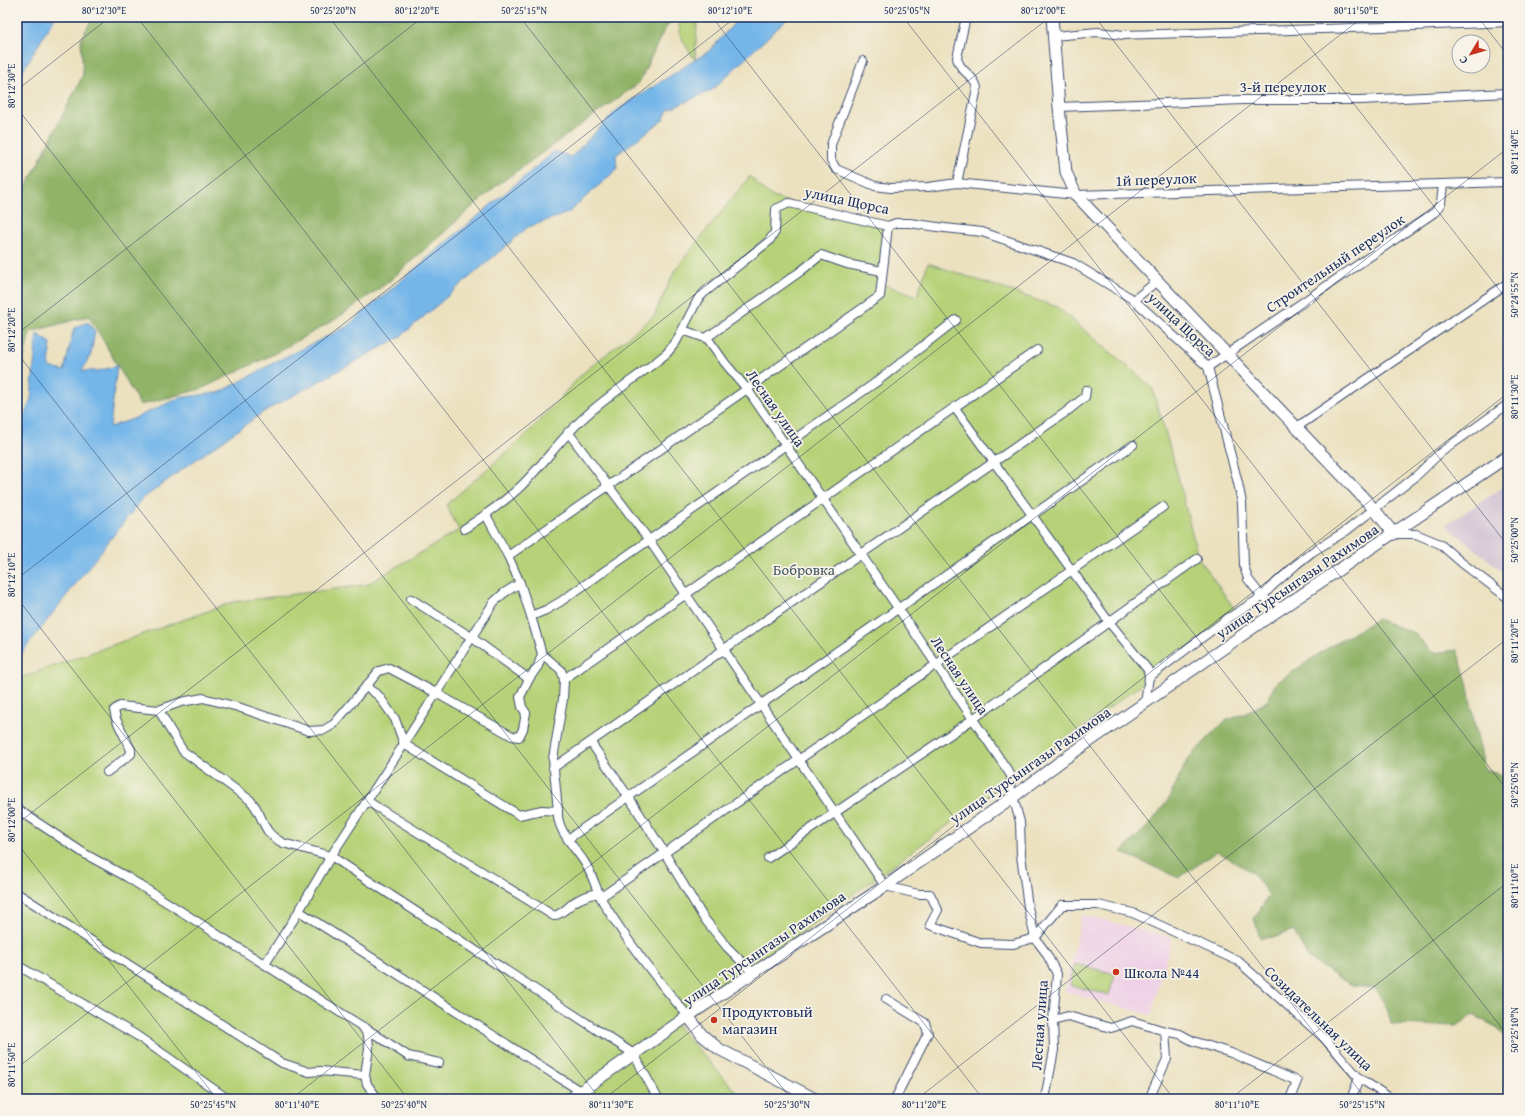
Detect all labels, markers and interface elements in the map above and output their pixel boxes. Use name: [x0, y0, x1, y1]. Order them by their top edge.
text: 80°12'30"E: [82, 3, 126, 18]
text: 50°25'20"N: [310, 3, 356, 18]
text: 80°12'20"E: [395, 3, 439, 18]
text: 50°25'15"N: [501, 3, 547, 18]
text: 80°12'10"E: [708, 3, 752, 18]
text: 50°25'05"N: [884, 3, 930, 18]
text: 80°12'00"E: [1021, 3, 1065, 18]
text: 80°11'50"E: [1334, 3, 1378, 18]
north arrow: [1451, 34, 1491, 74]
text: С: [1455, 53, 1471, 68]
text: 80°12'30"E: [4, 64, 19, 108]
street label: 3-й переулок: [1240, 76, 1326, 97]
text: 80°11'40"E: [1507, 130, 1522, 174]
street label: 1й переулок: [1115, 167, 1197, 191]
street label: улица Щорса: [802, 181, 892, 219]
street label: Строительный переулок: [1262, 209, 1409, 317]
text: 50°24'55"N: [1507, 272, 1522, 318]
street label: улица Щорса: [1143, 286, 1221, 362]
text: 80°12'20"E: [4, 308, 19, 352]
street label: Лесная улица: [741, 365, 811, 452]
text: 80°11'30"E: [1507, 375, 1522, 419]
text: 50°25'00"N: [1507, 517, 1522, 563]
street label: улица Турсынгазы Рахимова: [1211, 518, 1383, 644]
text: 80°12'10"E: [4, 553, 19, 597]
park label: Бобровка: [773, 559, 836, 580]
text: 80°11'20"E: [1507, 619, 1522, 663]
street label: Лесная улица: [926, 632, 994, 719]
street label: улица Турсынгазы Рахимова: [944, 701, 1115, 829]
text: 50°25'05"N: [1507, 762, 1522, 808]
text: 80°12'00"E: [4, 798, 19, 842]
text: 80°11'10"E: [1507, 864, 1522, 908]
street label: улица Турсынгазы Рахимова: [678, 885, 850, 1011]
street label: Созидательная улица: [1260, 961, 1378, 1076]
place label: Школа №44: [1124, 962, 1199, 983]
marker: Школа №44: [1111, 967, 1121, 977]
street label: Лесная улица: [1025, 978, 1053, 1071]
place label: Продуктовый магазин: [722, 1001, 813, 1039]
text: 50°25'10"N: [1507, 1007, 1522, 1053]
marker: Продуктовый магазин: [709, 1015, 719, 1025]
text: 80°11'50"E: [4, 1043, 19, 1087]
text: 50°25'45"N: [190, 1097, 236, 1112]
text: 80°11'40"E: [275, 1097, 319, 1112]
text: 50°25'40"N: [381, 1097, 427, 1112]
text: 80°11'30"E: [589, 1097, 633, 1112]
text: 50°25'30"N: [764, 1097, 810, 1112]
text: 80°11'20"E: [902, 1097, 946, 1112]
text: 80°11'10"E: [1215, 1097, 1259, 1112]
text: 50°25'15"N: [1339, 1097, 1385, 1112]

